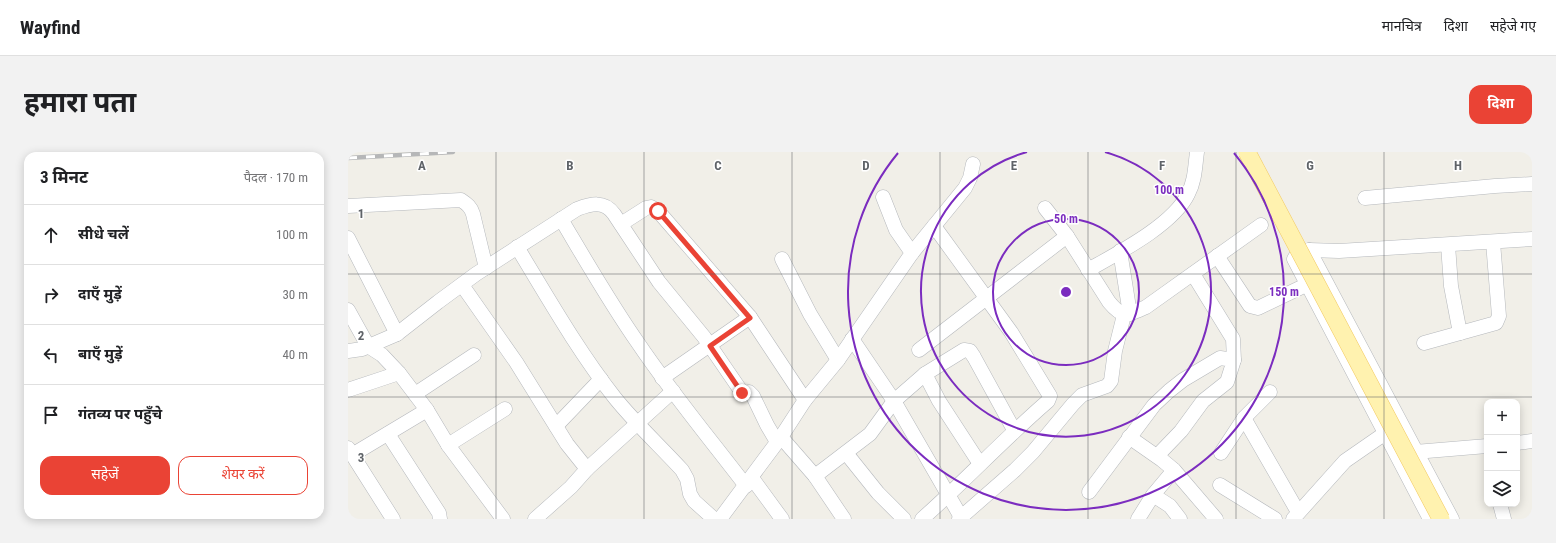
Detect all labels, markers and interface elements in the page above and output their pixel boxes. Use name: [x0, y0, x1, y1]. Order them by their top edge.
text: Wayfind: [20, 16, 80, 39]
text: मानचित्र: [1382, 18, 1422, 34]
text: दिशा: [1444, 18, 1468, 34]
text: सहेजे गए: [1490, 18, 1536, 34]
button: दिशा: [1469, 85, 1532, 124]
text: हमारा पता: [24, 86, 136, 119]
text: A: [418, 158, 426, 173]
text: B: [566, 158, 574, 173]
text: C: [714, 158, 722, 173]
text: D: [862, 158, 870, 173]
text: E: [1011, 158, 1018, 173]
text: F: [1159, 158, 1165, 173]
text: G: [1306, 158, 1314, 173]
text: H: [1454, 158, 1462, 173]
text: 3 मिनट: [40, 167, 88, 187]
text: पैदल · 170 m: [244, 170, 308, 185]
text: 100 m: [1154, 183, 1184, 197]
route start: [649, 202, 667, 220]
text: 1: [358, 206, 364, 221]
text: 50 m: [1054, 212, 1078, 226]
icon: ahead: [40, 224, 62, 246]
text: सीधे चलें: [78, 225, 129, 243]
text: 100 m: [276, 227, 308, 242]
icon: right: [40, 284, 62, 306]
text: दाएँ मुड़ें: [78, 285, 122, 303]
centre of rings: [1059, 285, 1073, 299]
text: 150 m: [1269, 285, 1299, 299]
text: 30 m: [282, 287, 308, 302]
text: 2: [358, 328, 365, 343]
icon: left: [40, 344, 62, 366]
text: बाएँ मुड़ें: [78, 345, 123, 363]
text: 40 m: [282, 347, 308, 362]
route end: [733, 384, 751, 402]
map controls: [1484, 399, 1520, 507]
button: +: [1484, 399, 1520, 435]
icon: arrive: [40, 404, 62, 426]
text: गंतव्य पर पहुँचे: [78, 405, 162, 423]
button: −: [1484, 435, 1520, 471]
text: 3: [358, 450, 364, 465]
button: सहेजें: [40, 456, 170, 495]
button: शेयर करें: [178, 456, 308, 495]
button: layers: [1484, 471, 1520, 507]

